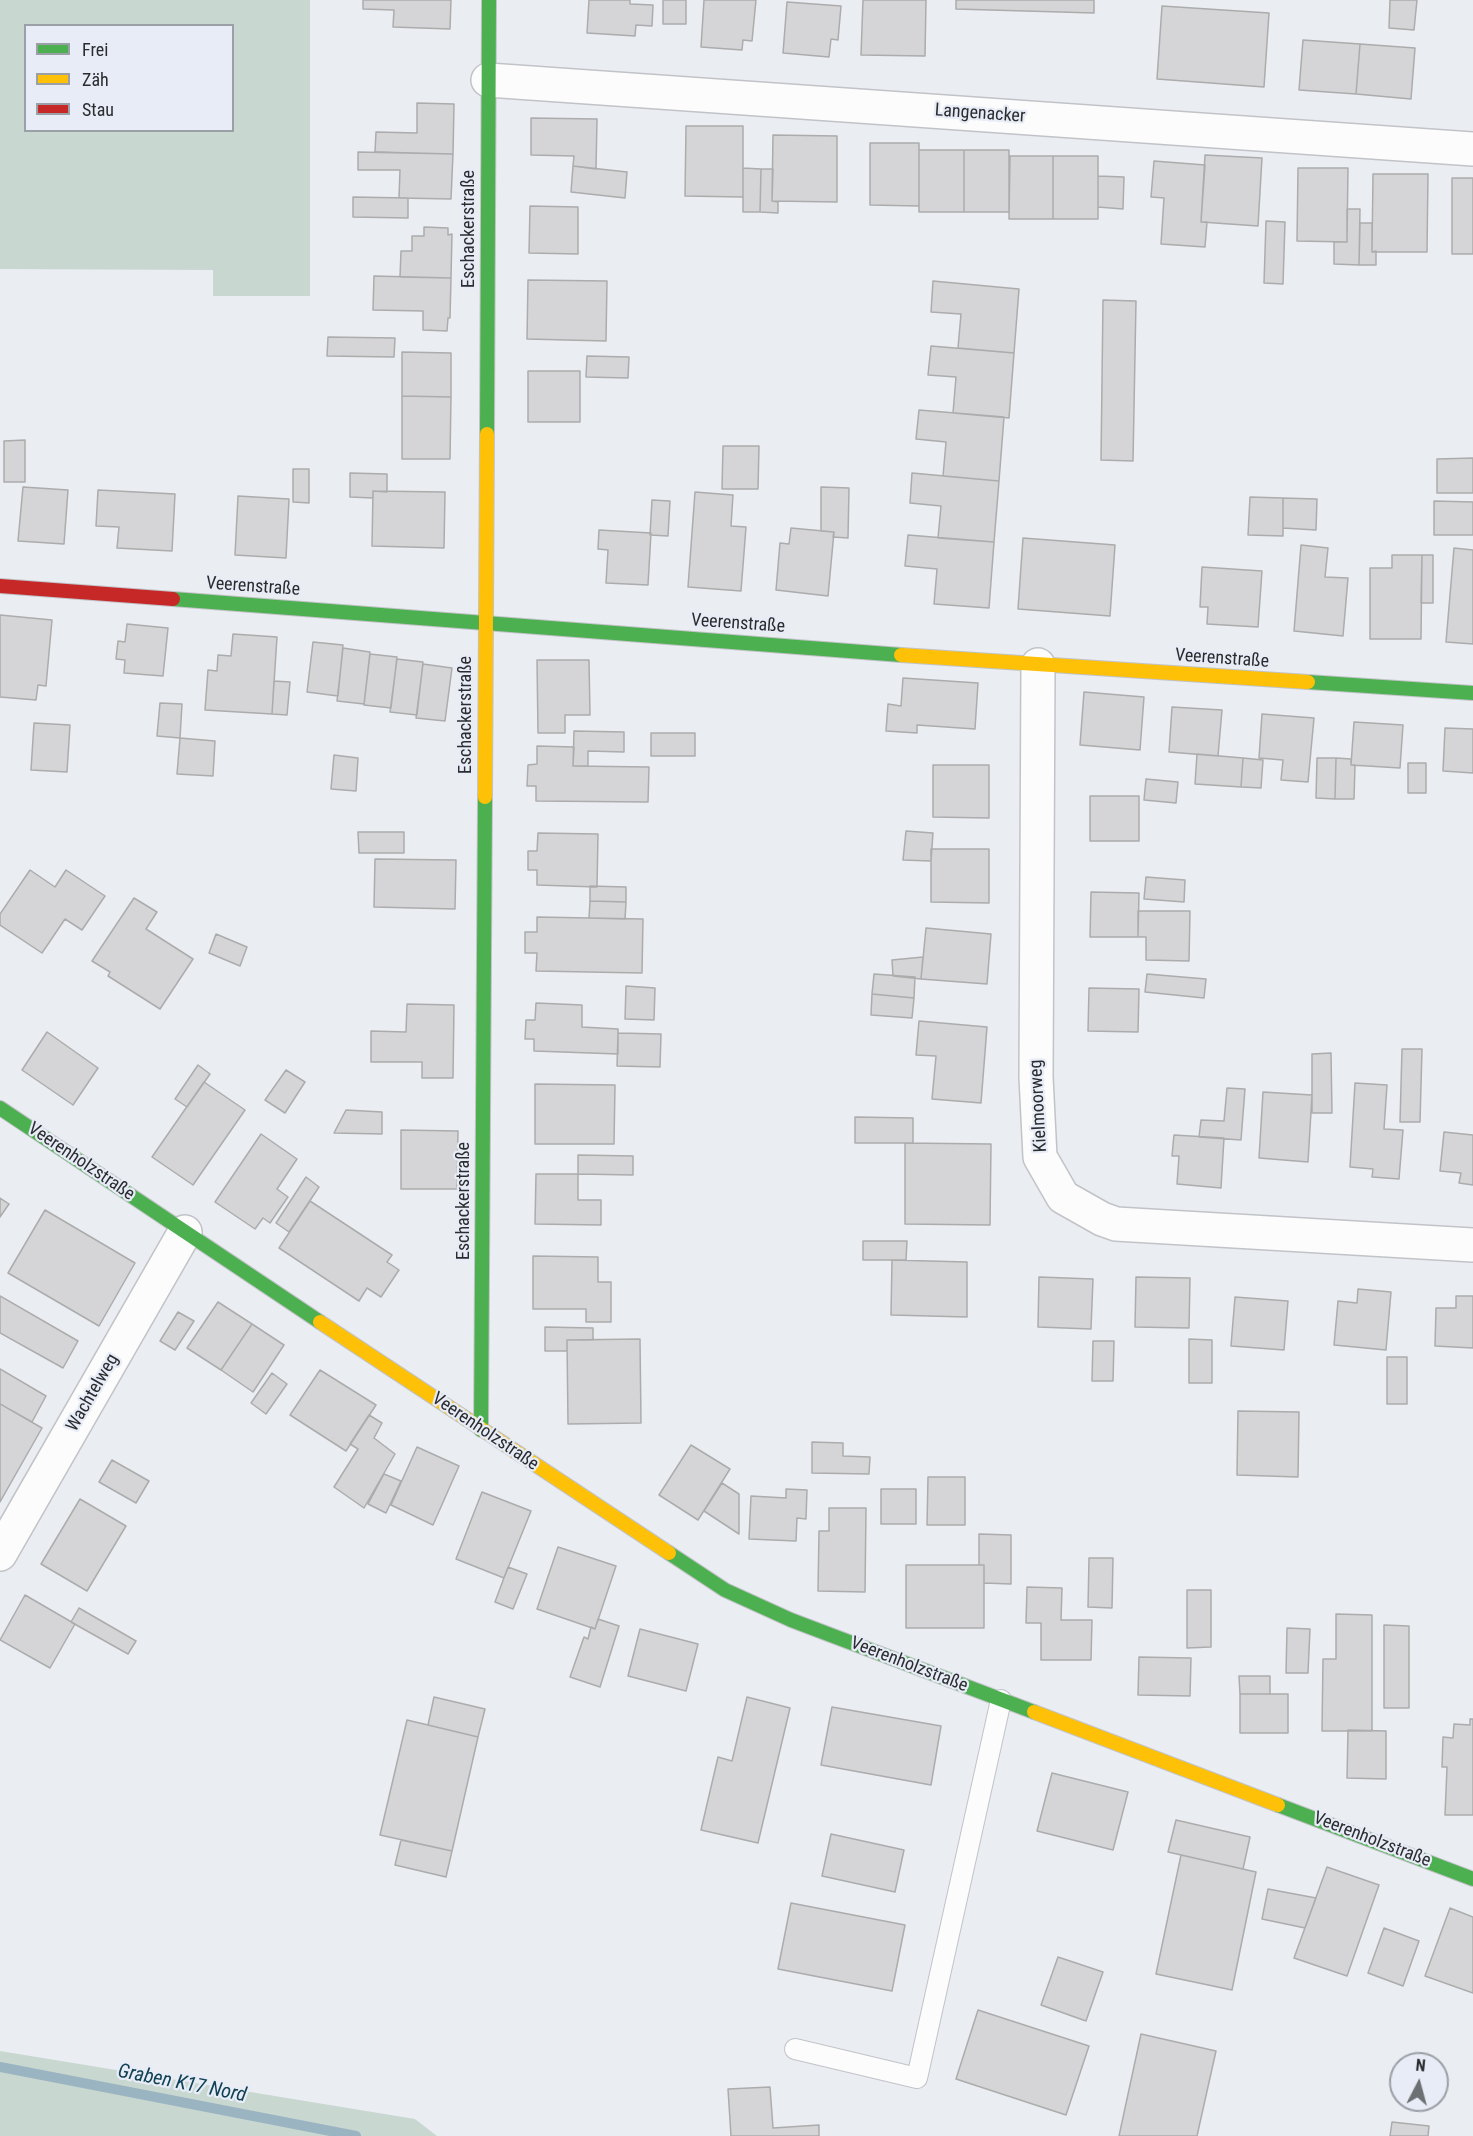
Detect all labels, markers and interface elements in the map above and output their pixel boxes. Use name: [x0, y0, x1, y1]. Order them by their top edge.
legend: [24, 24, 234, 132]
text: Frei: [82, 39, 108, 60]
text: Zäh: [82, 69, 109, 90]
text: Stau: [82, 99, 114, 120]
street label: Langenacker: [934, 100, 1026, 128]
street label: Eschackerstraße: [458, 170, 480, 288]
street label: Veerenstraße: [205, 573, 301, 601]
street label: Veerenstraße: [690, 610, 786, 638]
street label: Veerenstraße: [1174, 645, 1270, 673]
street label: Eschackerstraße: [455, 656, 477, 774]
street label: Kielmoorweg: [1026, 1059, 1052, 1153]
street label: Veerenholzstraße: [24, 1118, 138, 1206]
street label: Eschackerstraße: [453, 1142, 475, 1260]
street label: Wachtelweg: [62, 1350, 124, 1436]
street label: Veerenholzstraße: [428, 1388, 542, 1476]
street label: Veerenholzstraße: [847, 1633, 971, 1697]
street label: Veerenholzstraße: [1310, 1808, 1434, 1872]
north arrow: [1389, 2052, 1449, 2112]
text: N: [1415, 2056, 1427, 2076]
water label: Graben K17 Nord: [116, 2060, 248, 2108]

